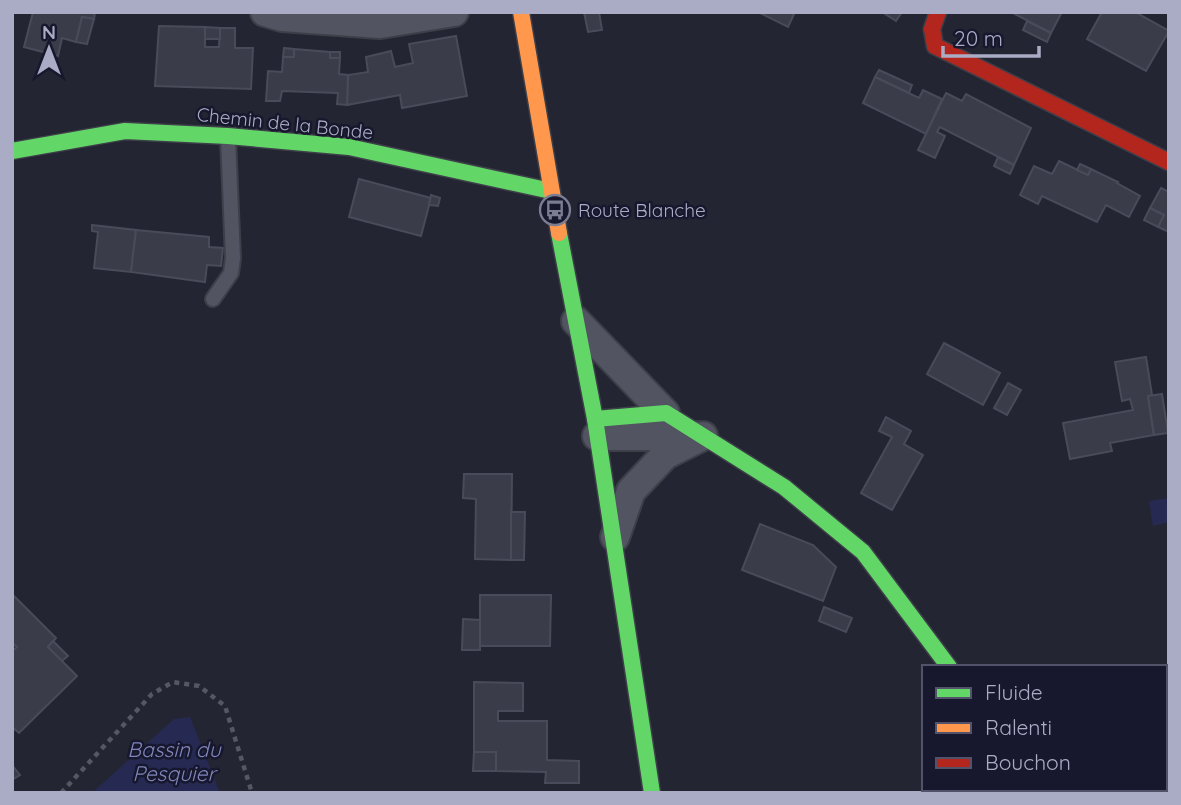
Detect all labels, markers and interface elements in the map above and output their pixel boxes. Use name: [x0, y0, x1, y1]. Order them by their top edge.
north arrow: [14, 14, 84, 84]
scale bar: [943, 14, 1039, 58]
text: N: [42, 20, 56, 44]
text: 20 m: [954, 25, 1003, 51]
street label: Chemin de la Bonde: [196, 102, 374, 144]
bus stop icon: Route Blanche: [538, 193, 572, 227]
place label: Route Blanche: [578, 198, 706, 222]
legend: [922, 665, 1167, 791]
text: Fluide: [985, 679, 1043, 705]
text: Ralenti: [985, 714, 1052, 740]
water label: Bassin du Pesquier: [127, 736, 222, 786]
text: Bouchon: [985, 749, 1071, 775]

